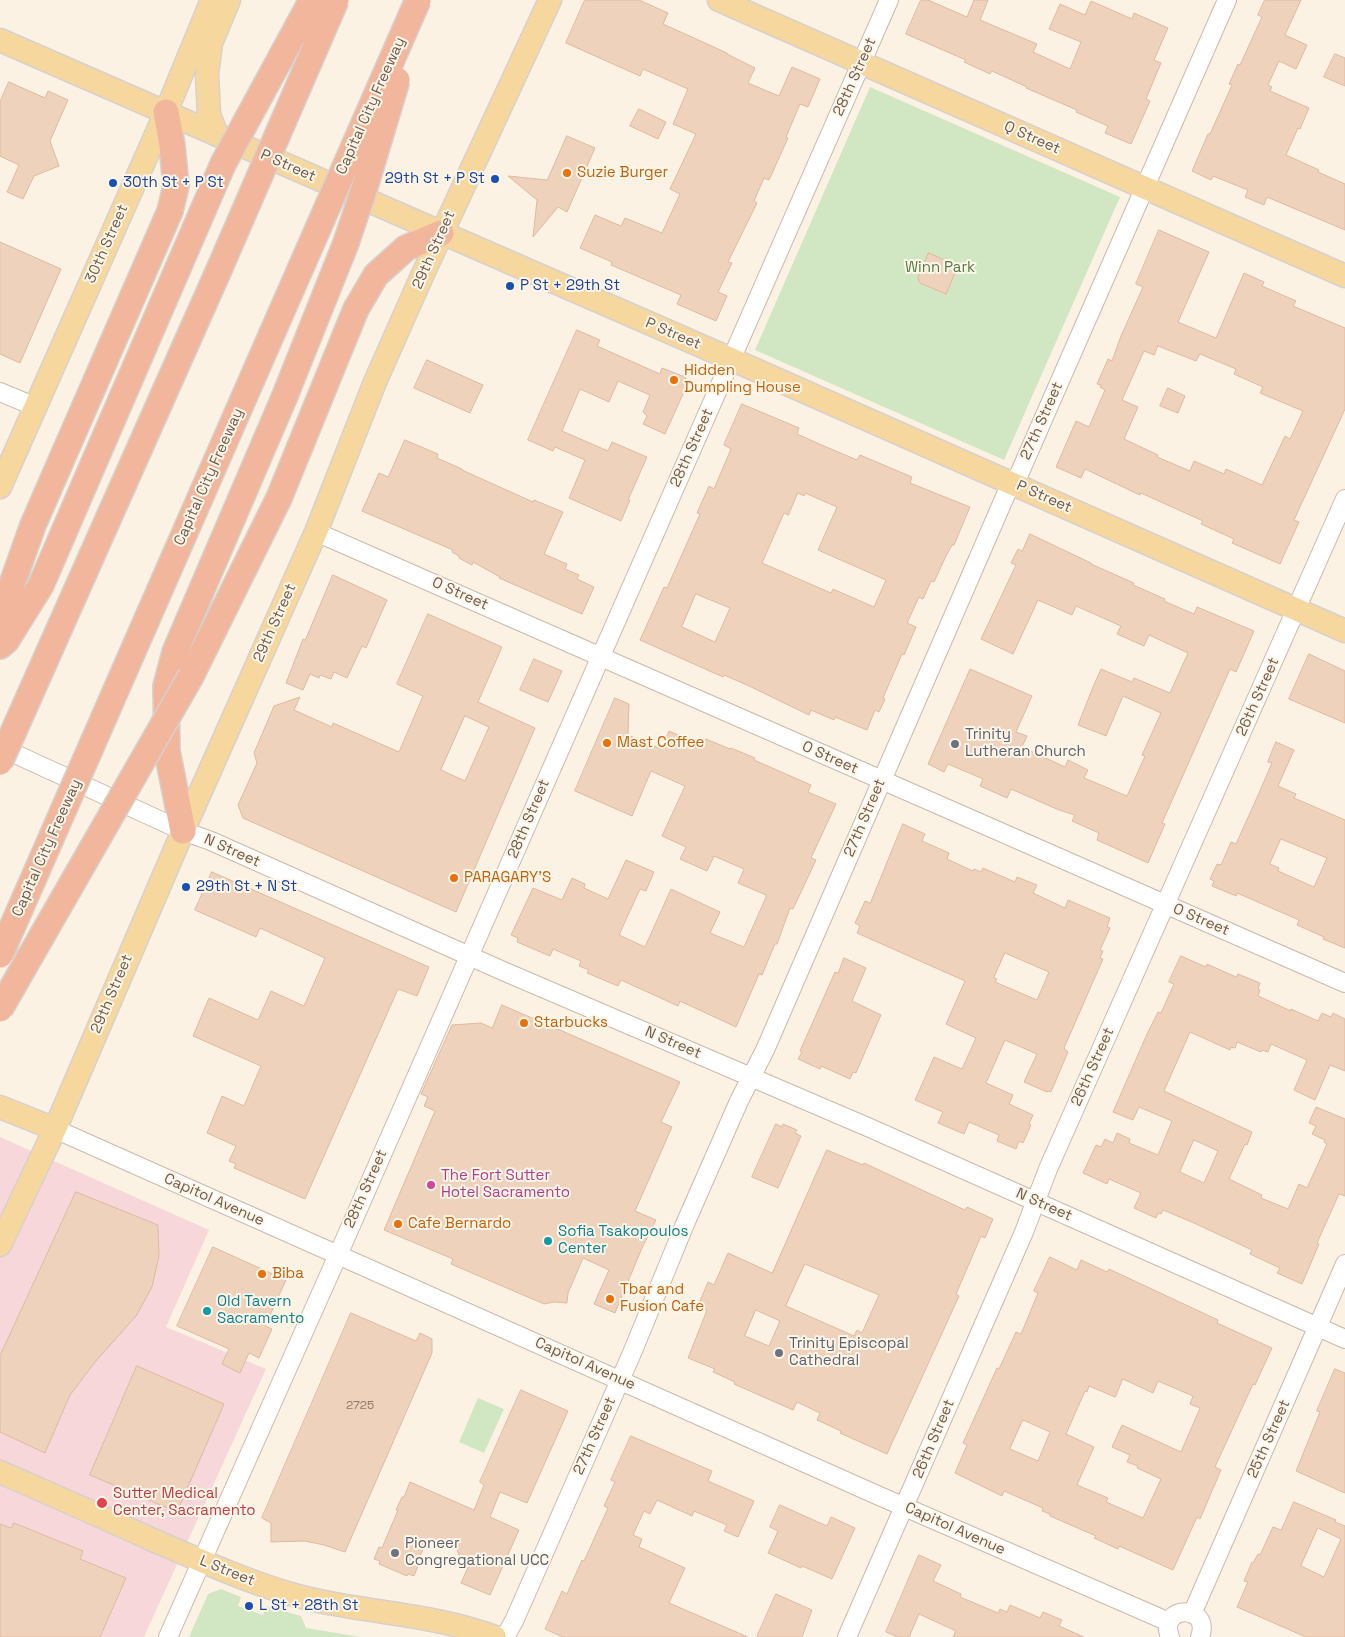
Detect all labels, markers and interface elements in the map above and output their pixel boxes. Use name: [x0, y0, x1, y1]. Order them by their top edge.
street label: Capital City Freeway: [333, 35, 409, 177]
street label: 28th Street: [830, 35, 880, 119]
street label: Q Street: [1001, 118, 1063, 158]
street label: P Street: [258, 146, 318, 186]
place label: Suzie Burger: [577, 164, 668, 182]
marker: Suzie Burger: [561, 167, 573, 179]
place label: 29th St + P St: [385, 170, 485, 188]
marker: 29th St + P St: [489, 173, 501, 185]
place label: 30th St + P St: [123, 174, 224, 192]
marker: 30th St + P St: [107, 177, 119, 189]
street label: 30th Street: [82, 202, 132, 286]
street label: 29th Street: [409, 208, 459, 292]
park label: Winn Park: [905, 259, 975, 277]
place label: P St + 29th St: [520, 277, 620, 295]
marker: P St + 29th St: [504, 280, 516, 292]
street label: P Street: [642, 314, 704, 354]
place label: Hidden Dumpling House: [684, 362, 801, 397]
marker: Hidden Dumpling House: [668, 374, 680, 386]
street label: 27th Street: [1017, 379, 1067, 463]
street label: Capital City Freeway: [171, 406, 247, 548]
street label: 28th Street: [667, 406, 717, 490]
street label: P Street: [1014, 477, 1074, 517]
street label: O Street: [429, 574, 491, 614]
street label: 29th Street: [250, 581, 300, 665]
street label: 26th Street: [1233, 655, 1283, 739]
place label: Trinity Lutheran Church: [965, 726, 1086, 761]
place label: Mast Coffee: [617, 734, 704, 752]
marker: Mast Coffee: [601, 737, 613, 749]
street label: O Street: [799, 738, 861, 778]
marker: Trinity Lutheran Church: [949, 738, 961, 750]
street label: 27th Street: [840, 776, 890, 860]
street label: Capital City Freeway: [9, 777, 85, 919]
street label: 28th Street: [504, 777, 554, 861]
street label: N Street: [201, 831, 263, 871]
place label: PARAGARY’S: [464, 869, 551, 887]
marker: PARAGARY’S: [448, 872, 460, 884]
place label: 29th St + N St: [196, 878, 297, 896]
marker: 29th St + N St: [180, 881, 192, 893]
street label: O Street: [1170, 900, 1232, 940]
street label: 29th Street: [87, 952, 137, 1036]
place label: Starbucks: [534, 1014, 608, 1032]
marker: Starbucks: [518, 1017, 530, 1029]
street label: N Street: [642, 1023, 704, 1063]
street label: 26th Street: [1068, 1025, 1118, 1109]
street label: 28th Street: [341, 1147, 391, 1231]
place label: The Fort Sutter Hotel Sacramento: [441, 1167, 570, 1202]
street label: Capitol Avenue: [161, 1170, 267, 1230]
marker: The Fort Sutter Hotel Sacramento: [425, 1179, 437, 1191]
street label: N Street: [1013, 1185, 1075, 1225]
place label: Cafe Bernardo: [408, 1215, 511, 1233]
marker: Cafe Bernardo: [392, 1218, 404, 1230]
place label: Sofia Tsakopoulos Center: [558, 1223, 688, 1258]
marker: Sofia Tsakopoulos Center: [542, 1235, 554, 1247]
place label: Biba: [272, 1265, 304, 1283]
marker: Biba: [256, 1268, 268, 1280]
place label: Tbar and Fusion Cafe: [620, 1281, 704, 1316]
place label: Old Tavern Sacramento: [217, 1293, 304, 1328]
marker: Tbar and Fusion Cafe: [604, 1293, 616, 1305]
marker: Old Tavern Sacramento: [201, 1305, 213, 1317]
street label: Capitol Avenue: [532, 1334, 638, 1394]
place label: Trinity Episcopal Cathedral: [789, 1335, 909, 1370]
marker: Trinity Episcopal Cathedral: [773, 1347, 785, 1359]
street label: 27th Street: [570, 1394, 620, 1478]
street label: 26th Street: [909, 1397, 959, 1481]
street label: 25th Street: [1244, 1397, 1294, 1481]
house number: 2725: [346, 1399, 374, 1413]
place label: Sutter Medical Center, Sacramento: [113, 1485, 256, 1520]
marker: Sutter Medical Center, Sacramento: [95, 1496, 109, 1510]
street label: Capitol Avenue: [902, 1499, 1008, 1559]
place label: Pioneer Congregational UCC: [405, 1535, 549, 1570]
marker: Pioneer Congregational UCC: [389, 1547, 401, 1559]
street label: L Street: [197, 1552, 257, 1590]
place label: L St + 28th St: [259, 1597, 359, 1615]
marker: L St + 28th St: [243, 1600, 255, 1612]

